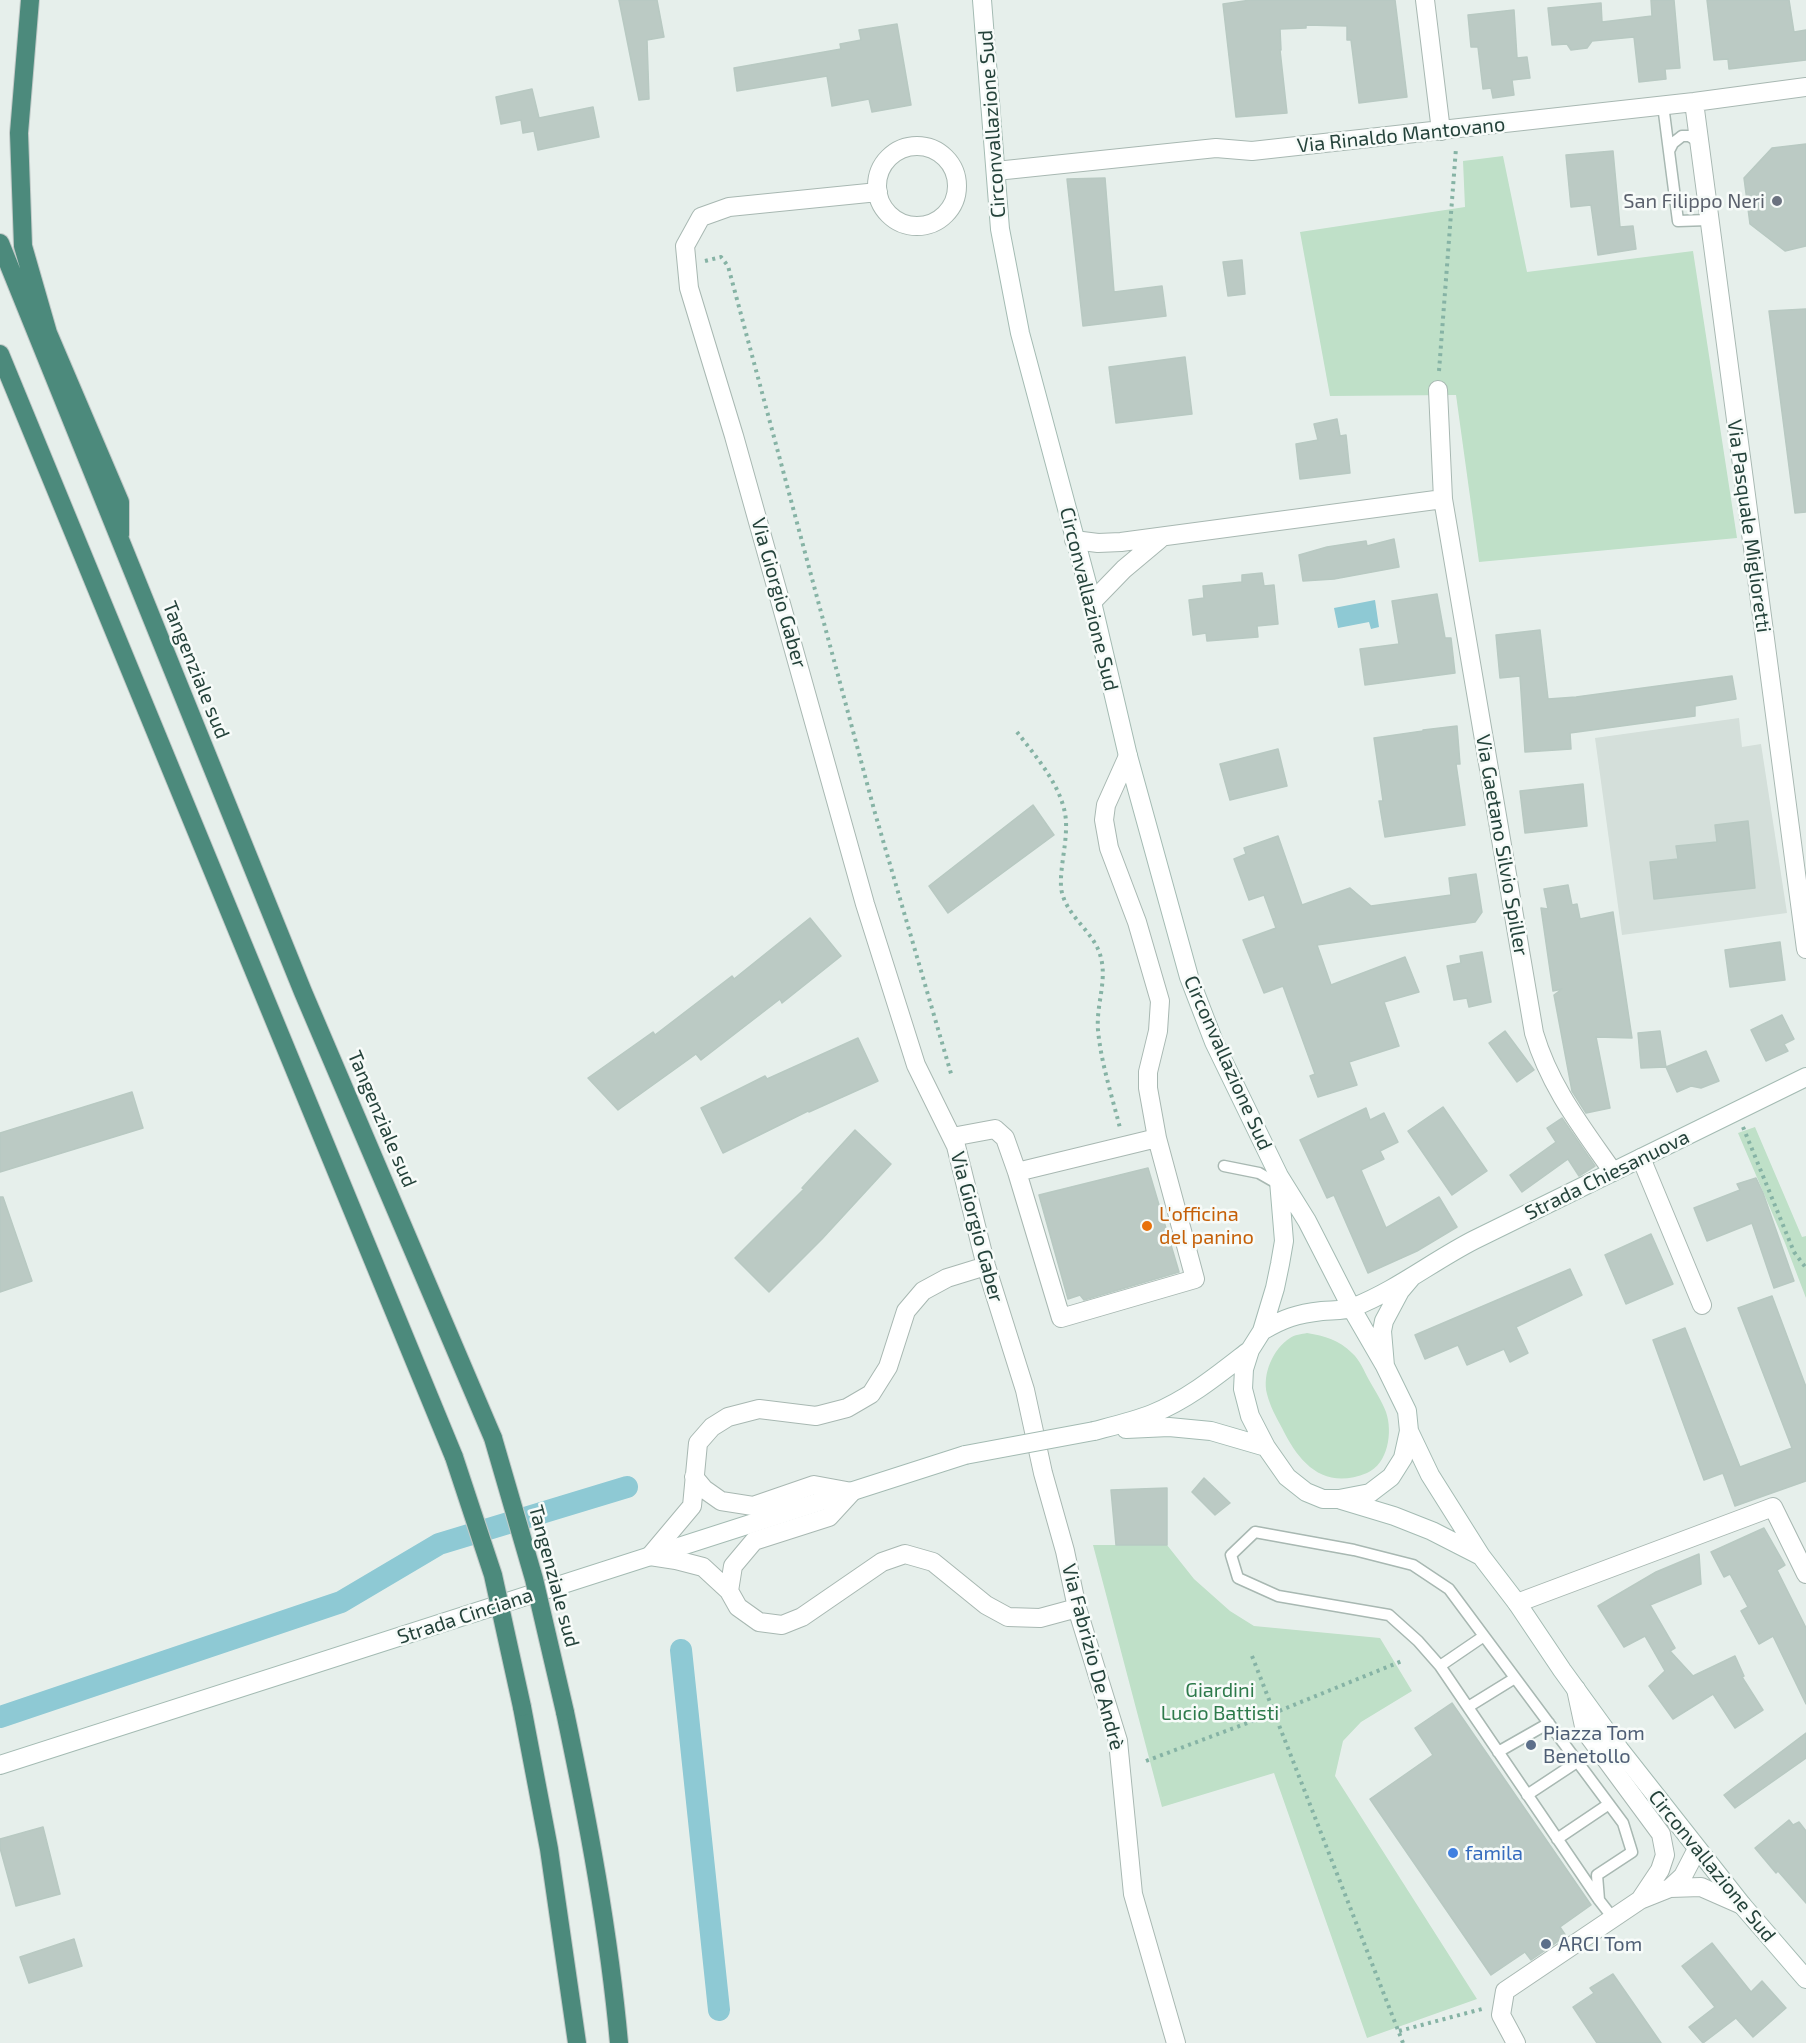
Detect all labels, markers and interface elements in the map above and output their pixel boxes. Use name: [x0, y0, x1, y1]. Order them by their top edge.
street label: Circonvallazione Sud: [973, 29, 1011, 219]
street label: Via Rinaldo Mantovano: [1296, 112, 1506, 158]
place label: San Filippo Neri: [1623, 189, 1765, 213]
marker: San Filippo Neri: [1770, 194, 1784, 208]
street label: Via Pasquale Miglioretti: [1722, 418, 1776, 634]
street label: Circonvallazione Sud: [1055, 505, 1123, 693]
street label: Via Giorgio Gaber: [746, 515, 812, 671]
street label: Tangenziale sud: [158, 598, 234, 742]
street label: Via Gaetano Silvio Spiller: [1471, 732, 1533, 958]
street label: Circonvallazione Sud: [1179, 972, 1277, 1154]
street label: Tangenziale sud: [342, 1047, 422, 1191]
street label: Strada Chiesanuova: [1521, 1125, 1693, 1225]
street label: Via Giorgio Gaber: [945, 1149, 1009, 1305]
place label: L'officina del panino: [1159, 1202, 1254, 1249]
marker: L'officina del panino: [1140, 1219, 1154, 1233]
street label: Tangenziale sud: [524, 1502, 584, 1650]
street label: Via Fabrizio De Andrè: [1057, 1561, 1129, 1753]
street label: Strada Cinciana: [394, 1583, 536, 1649]
park label: Giardini Lucio Battisti: [1161, 1678, 1279, 1725]
place label: Piazza Tom Benetollo: [1543, 1721, 1645, 1768]
marker: Piazza Tom Benetollo: [1524, 1738, 1538, 1752]
street label: Circonvallazione Sud: [1643, 1785, 1781, 1947]
place label: famila: [1465, 1841, 1523, 1865]
marker: famila: [1446, 1846, 1460, 1860]
place label: ARCI Tom: [1558, 1932, 1642, 1956]
marker: ARCI Tom: [1539, 1937, 1553, 1951]

